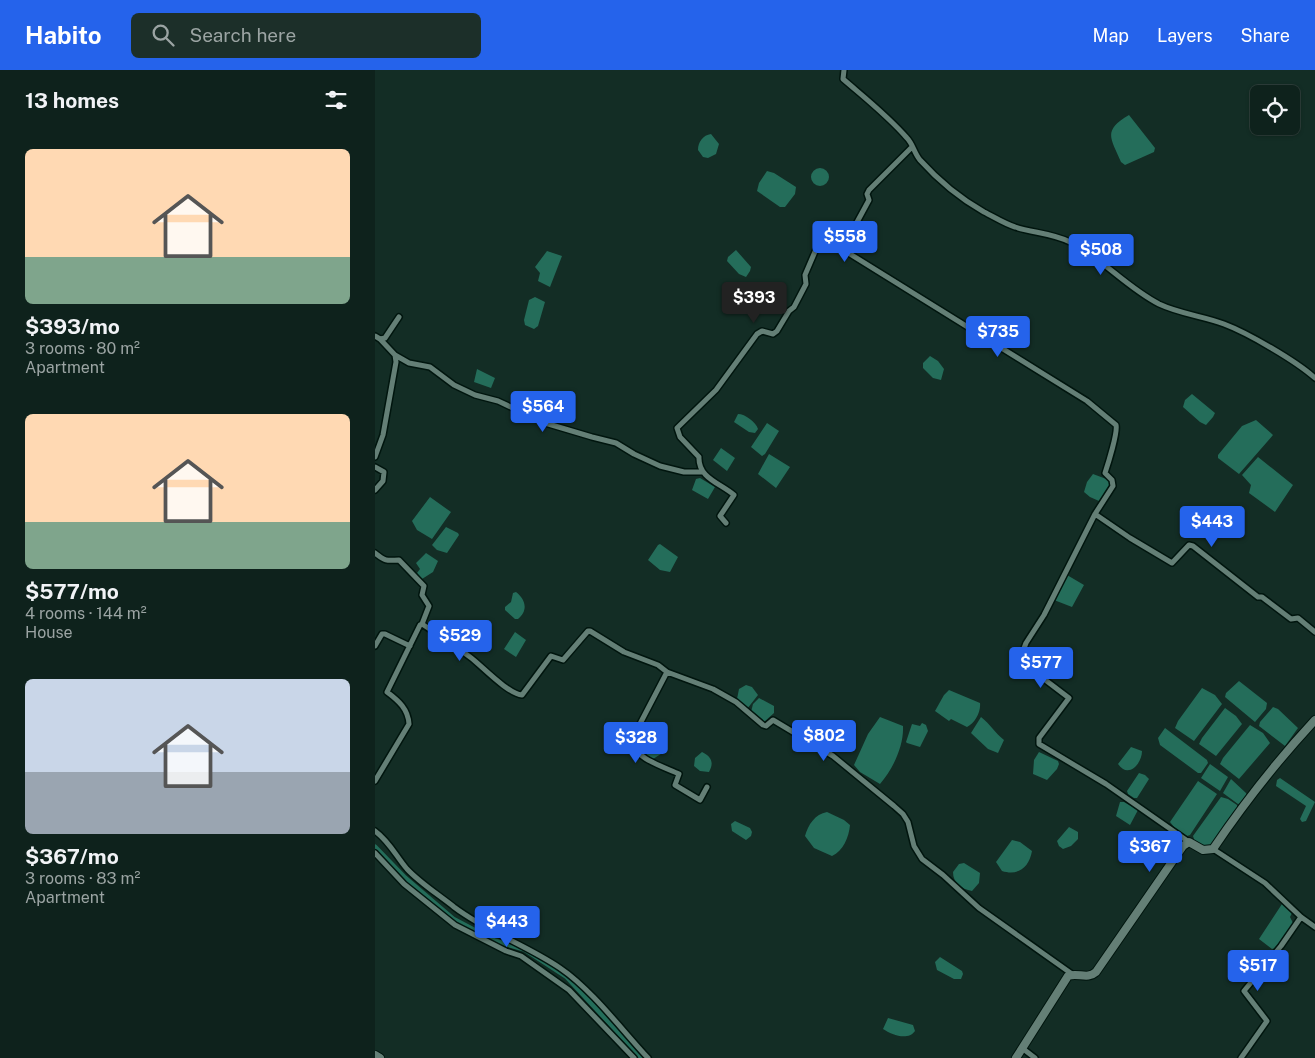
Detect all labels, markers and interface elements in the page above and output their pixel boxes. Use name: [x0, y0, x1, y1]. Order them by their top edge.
search box: [131, 13, 481, 58]
text: Habito: [25, 21, 101, 49]
icon: search: [149, 21, 177, 49]
text: Search here: [189, 24, 296, 46]
text: Map: [1093, 25, 1129, 46]
text: Layers: [1157, 25, 1213, 46]
text: Share: [1241, 25, 1290, 46]
map controls: [1250, 85, 1300, 135]
button: locate: [1250, 85, 1300, 135]
icon: filters: [322, 86, 350, 114]
text: 13 homes: [25, 88, 119, 113]
icon: home: [143, 181, 233, 271]
pin: $558: [815, 220, 875, 263]
text: $558: [823, 227, 867, 246]
pin: $508: [1071, 234, 1131, 276]
text: $508: [1080, 240, 1122, 259]
pin: $393: [724, 282, 784, 324]
text: $393: [733, 288, 775, 307]
text: $393/mo: [25, 314, 120, 339]
pin: $735: [968, 316, 1028, 358]
text: $735: [977, 322, 1019, 341]
text: 3 rooms · 80 m²: [25, 339, 140, 358]
text: Apartment: [25, 358, 105, 377]
pin: $564: [513, 390, 573, 433]
text: $564: [522, 397, 564, 416]
icon: home: [143, 446, 233, 536]
pin: $443: [1182, 506, 1242, 548]
text: $443: [1191, 512, 1233, 531]
text: $577/mo: [25, 579, 119, 604]
text: 4 rooms · 144 m²: [25, 604, 147, 623]
pin: $529: [430, 620, 490, 662]
text: House: [25, 623, 73, 642]
text: $529: [439, 626, 481, 645]
pin: $577: [1011, 646, 1071, 689]
text: $577: [1020, 653, 1062, 672]
icon: home: [143, 711, 233, 801]
pin: $802: [794, 720, 854, 762]
pin: $328: [606, 722, 666, 764]
text: $802: [803, 726, 845, 745]
text: $328: [615, 728, 657, 747]
pin: $367: [1120, 830, 1180, 873]
text: $367: [1129, 837, 1171, 856]
text: $367/mo: [25, 844, 119, 869]
text: 3 rooms · 83 m²: [25, 869, 140, 888]
text: Apartment: [25, 888, 105, 907]
pin: $443: [477, 906, 537, 948]
text: $443: [486, 912, 528, 931]
pin: $517: [1228, 950, 1288, 992]
text: $517: [1239, 956, 1277, 975]

